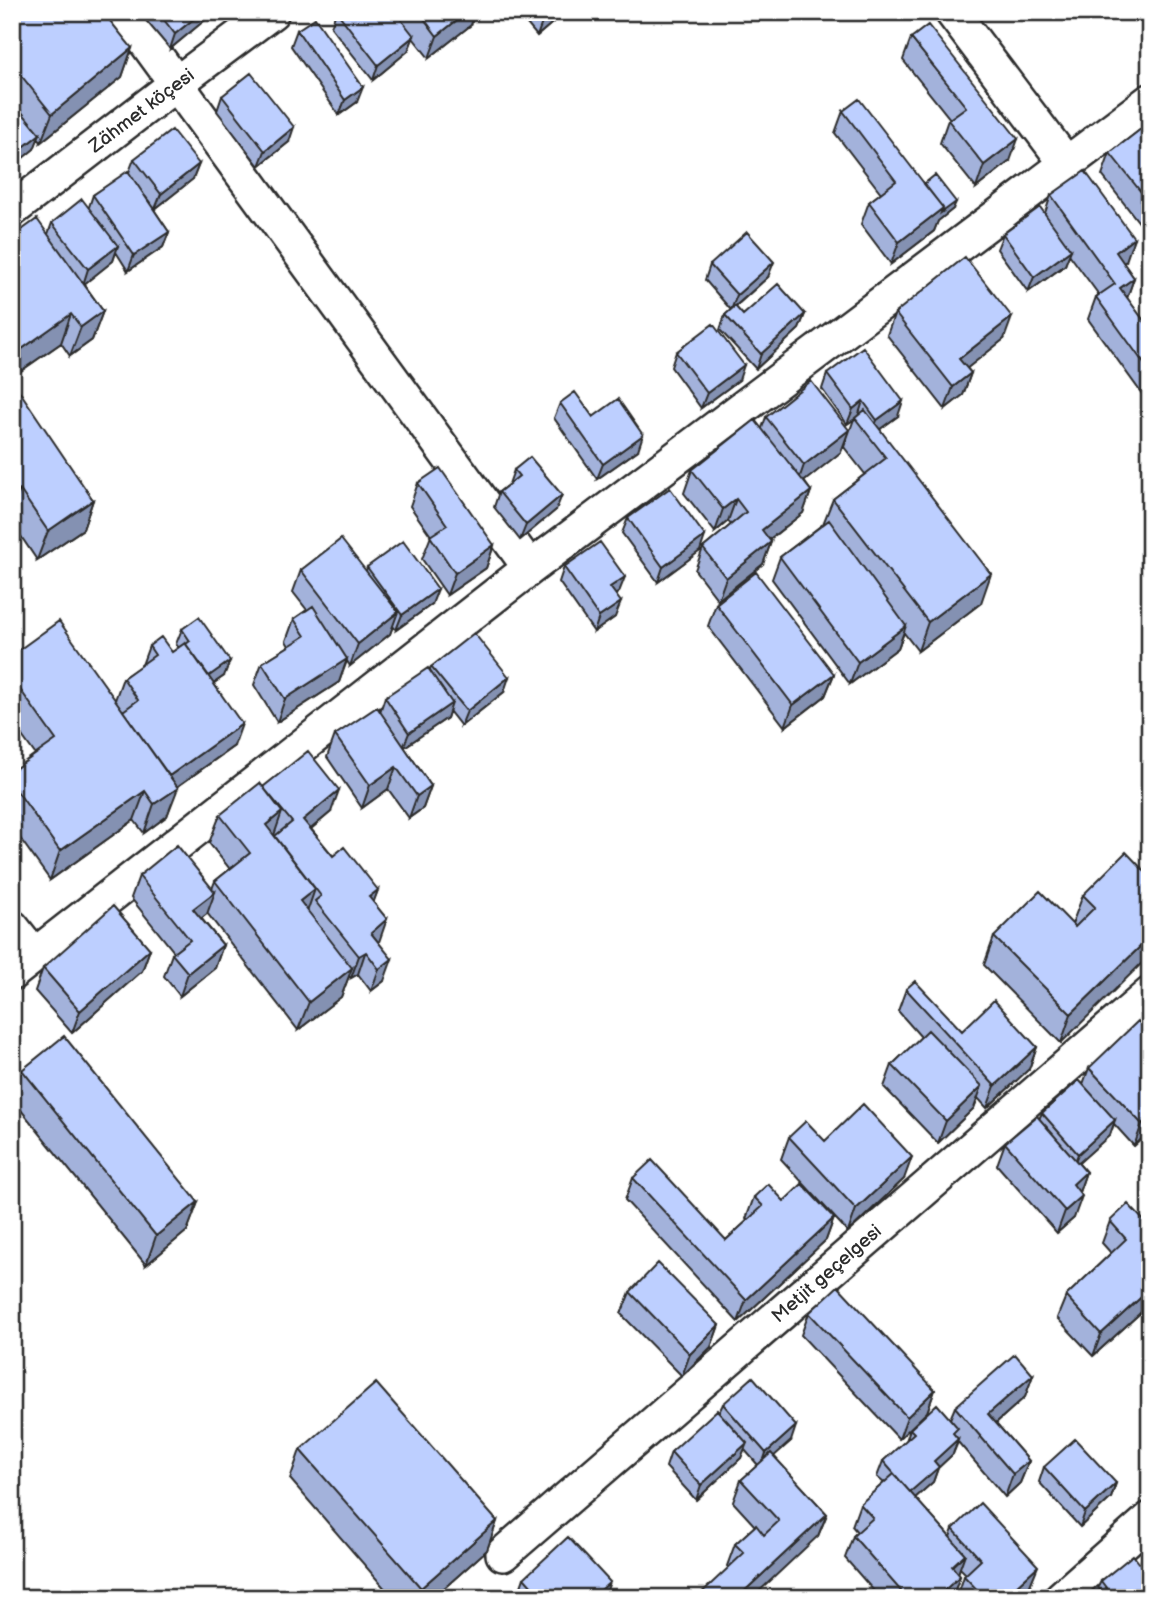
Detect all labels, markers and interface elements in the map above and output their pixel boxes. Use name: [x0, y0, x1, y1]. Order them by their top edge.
street label: Zähmet köçesi: [84, 64, 199, 159]
street label: Metjit geçelgesi: [767, 1220, 887, 1328]

